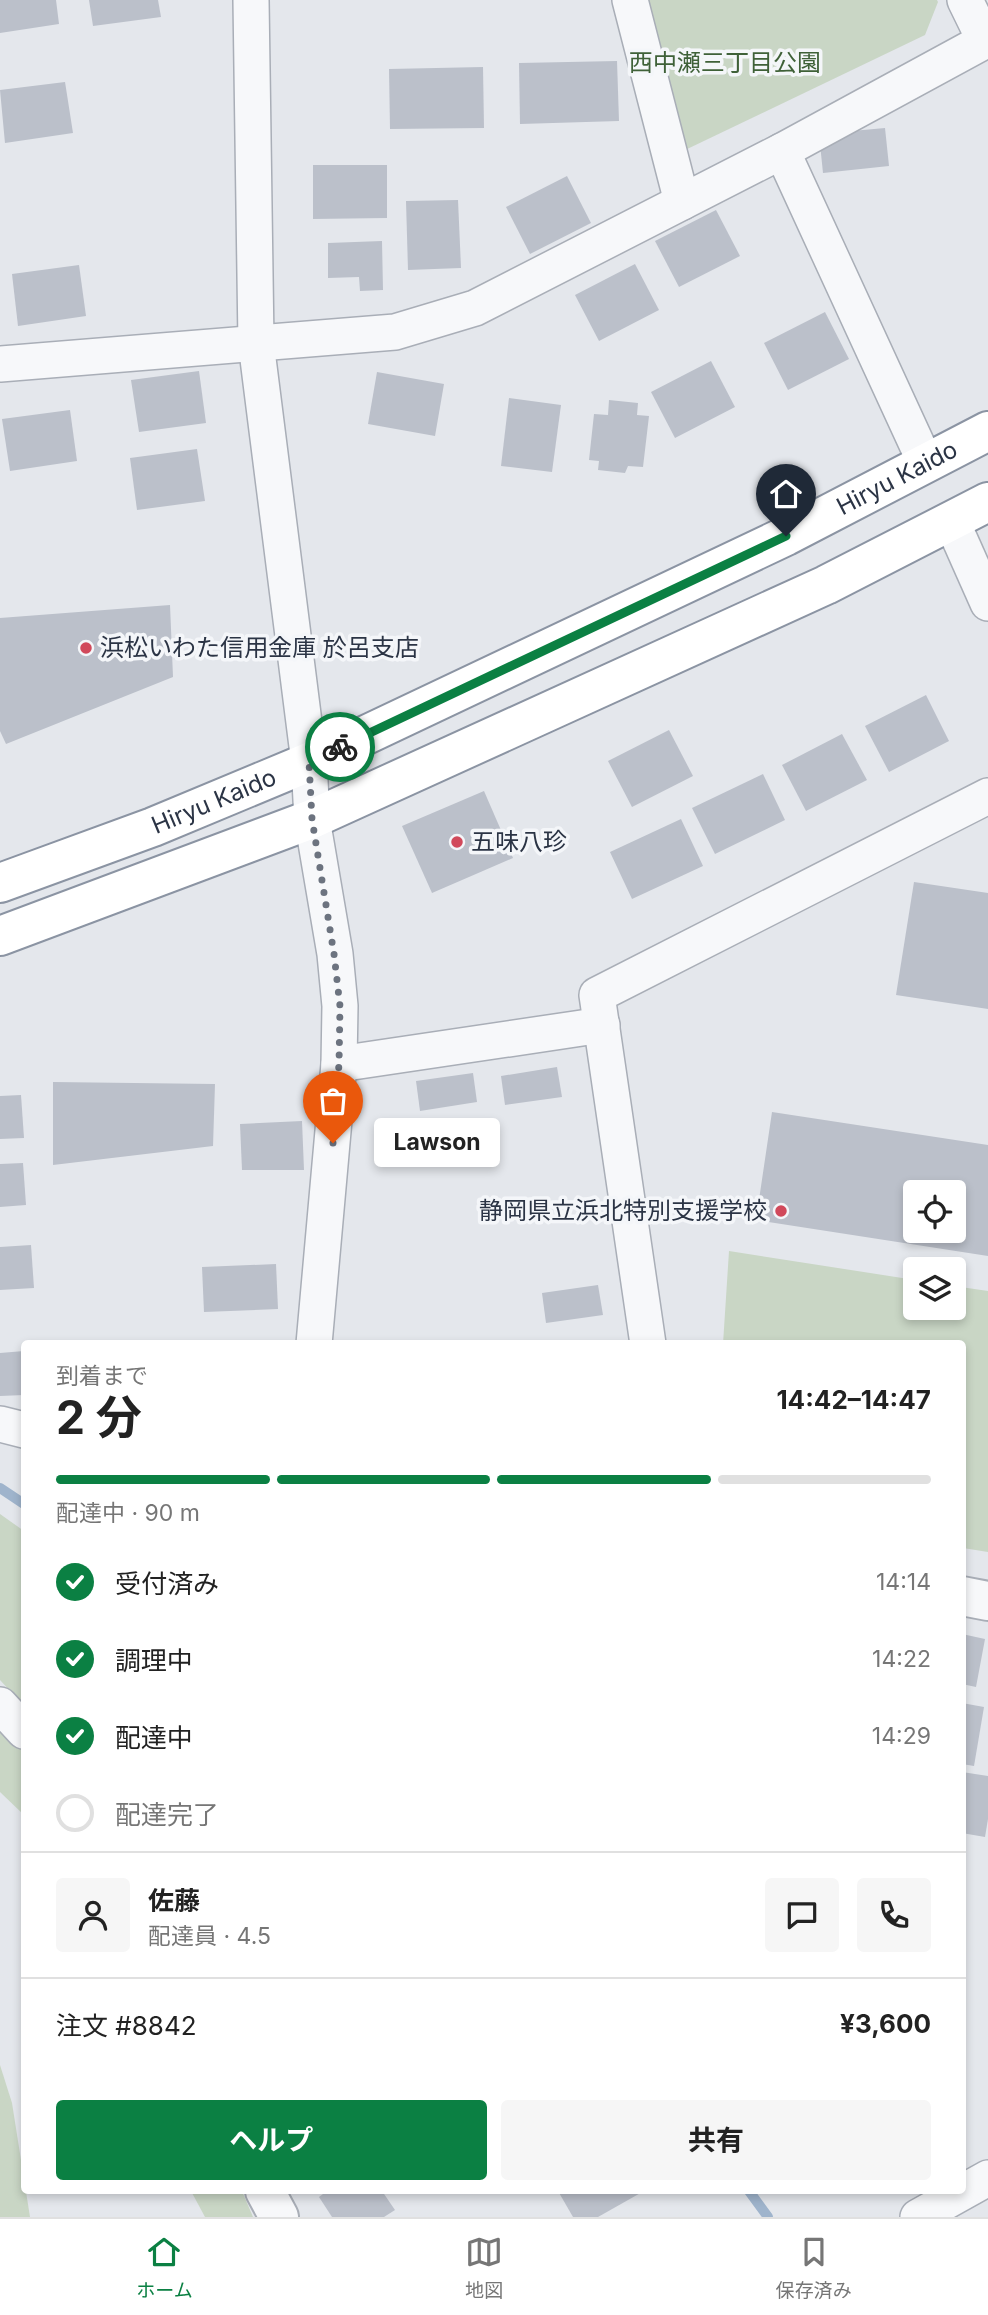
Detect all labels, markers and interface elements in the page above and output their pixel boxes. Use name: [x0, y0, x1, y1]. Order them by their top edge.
park label: 西中瀬三丁目公園: [629, 48, 821, 77]
street label: Hiryu Kaido: [832, 434, 962, 521]
pin: [756, 464, 816, 536]
icon: home: [767, 475, 805, 513]
place label: 浜松いわた信用金庫 於呂支店: [100, 633, 419, 662]
marker: 浜松いわた信用金庫 於呂支店: [78, 640, 94, 656]
courier: [305, 712, 375, 782]
icon: bike: [321, 728, 359, 766]
street label: Hiryu Kaido: [147, 762, 280, 840]
place label: 五味八珍: [471, 827, 567, 856]
marker: 五味八珍: [449, 834, 465, 850]
pin: [303, 1071, 363, 1143]
icon: bag: [314, 1082, 352, 1120]
callout: Lawson: [375, 1118, 501, 1168]
text: Lawson: [393, 1128, 481, 1156]
map controls: [903, 1180, 966, 1320]
button: locate: [903, 1180, 966, 1243]
place label: 静岡県立浜北特別支援学校: [479, 1196, 767, 1225]
marker: 静岡県立浜北特別支援学校: [773, 1203, 789, 1219]
button: layers: [903, 1257, 966, 1320]
text: 到着まで: [56, 1362, 148, 1390]
text: 14:42–14:47: [776, 1384, 931, 1415]
text: 2 分: [56, 1389, 142, 1445]
text: 配達中 · 90 m: [56, 1499, 200, 1527]
icon: check: [56, 1563, 94, 1601]
text: 受付済み: [115, 1568, 219, 1599]
text: 14:14: [876, 1568, 931, 1596]
icon: check: [56, 1640, 94, 1678]
text: 調理中: [115, 1645, 193, 1676]
text: 14:22: [872, 1645, 931, 1673]
icon: check: [56, 1717, 94, 1755]
text: 配達中: [115, 1722, 193, 1753]
text: 14:29: [872, 1722, 931, 1750]
text: 配達完了: [115, 1799, 219, 1830]
button: person: [56, 1878, 130, 1952]
button: chat: [765, 1878, 839, 1952]
button: phone: [857, 1878, 931, 1952]
text: 佐藤: [148, 1885, 200, 1916]
text: 配達員 · 4.5: [148, 1922, 271, 1950]
text: ¥3,600: [840, 2008, 931, 2039]
text: 注文 #8842: [56, 2010, 197, 2041]
button: ヘルプ: [56, 2100, 487, 2180]
button: 共有: [501, 2100, 931, 2180]
tab: ホーム: [136, 2233, 193, 2302]
tab: 地図: [465, 2233, 503, 2302]
tab: 保存済み: [776, 2233, 852, 2302]

